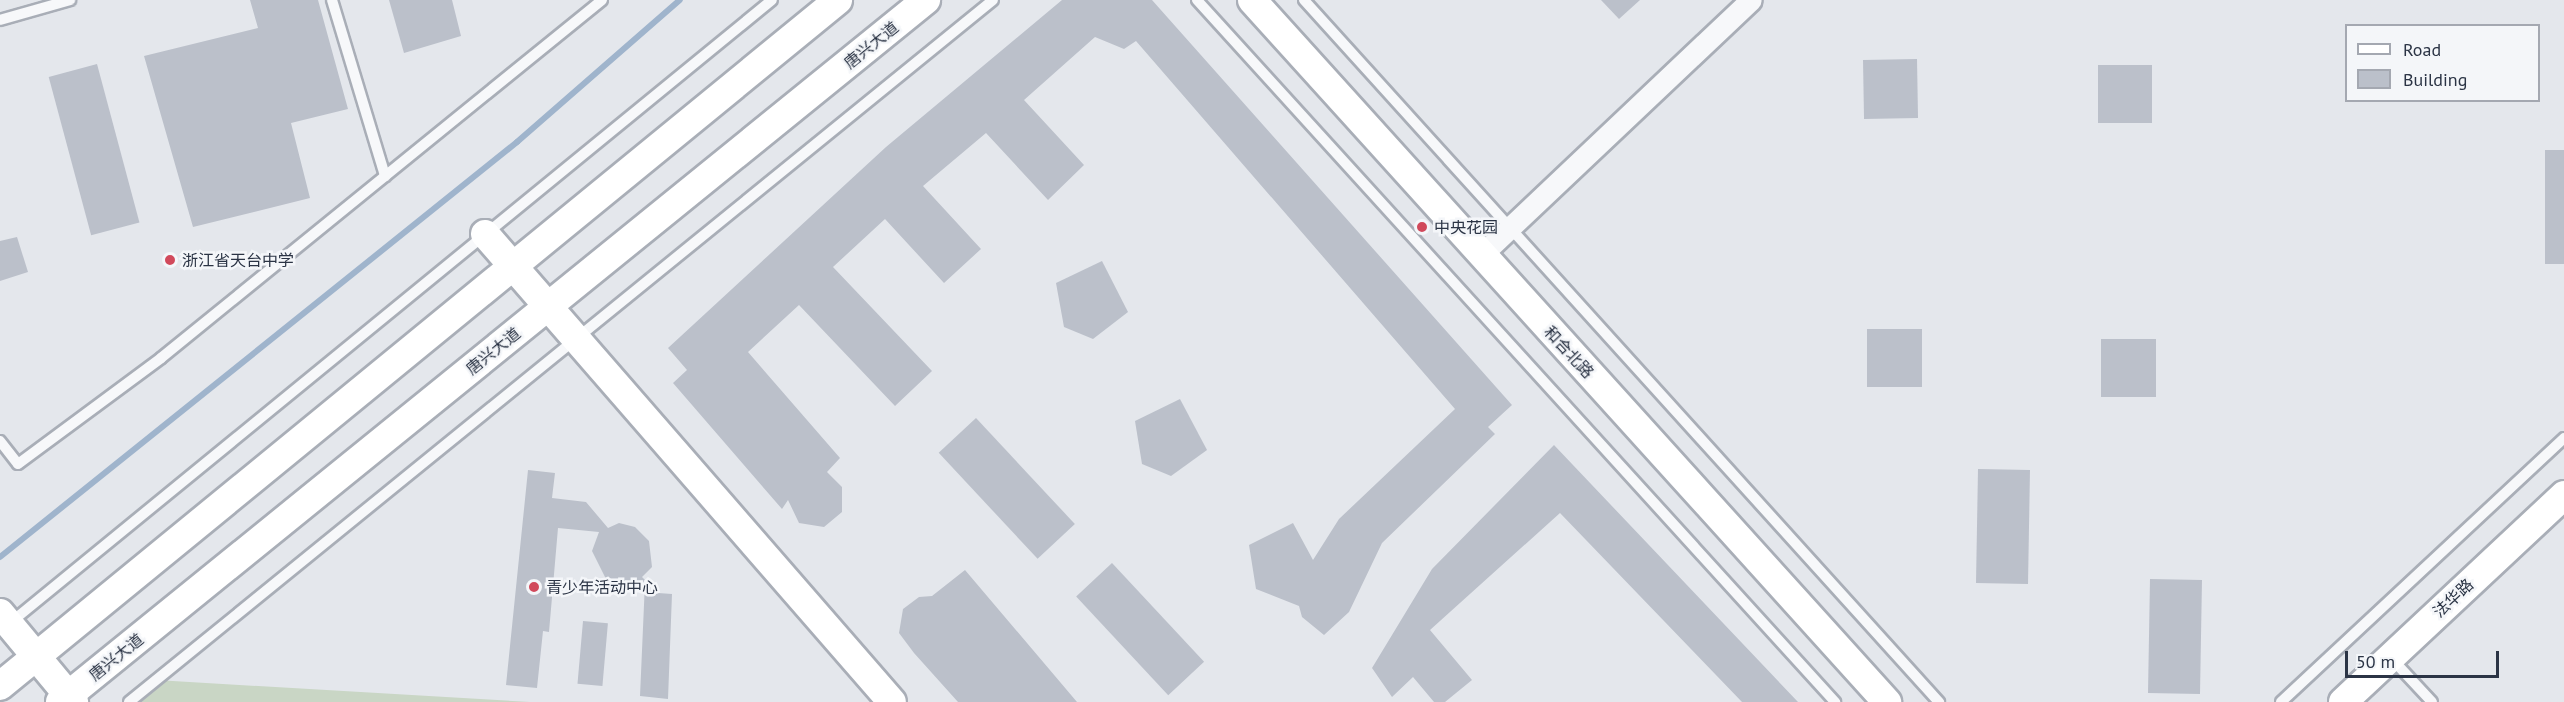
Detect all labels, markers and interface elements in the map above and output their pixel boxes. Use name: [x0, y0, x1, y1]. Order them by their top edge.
street label: 唐兴大道: [840, 17, 902, 73]
legend: [2345, 24, 2540, 102]
text: Road: [2403, 38, 2441, 61]
text: Building: [2403, 68, 2467, 91]
place label: 中央花园: [1434, 217, 1498, 237]
marker: 中央花园: [1415, 220, 1429, 234]
place label: 浙江省天台中学: [182, 250, 294, 270]
marker: 浙江省天台中学: [163, 253, 177, 267]
street label: 和合北路: [1540, 322, 1598, 382]
street label: 唐兴大道: [462, 323, 524, 379]
street label: 法华路: [2429, 575, 2477, 621]
place label: 青少年活动中心: [546, 577, 658, 597]
marker: 青少年活动中心: [527, 580, 541, 594]
street label: 唐兴大道: [85, 629, 147, 685]
scale bar: [2348, 639, 2502, 677]
text: 50 m: [2356, 650, 2395, 673]

